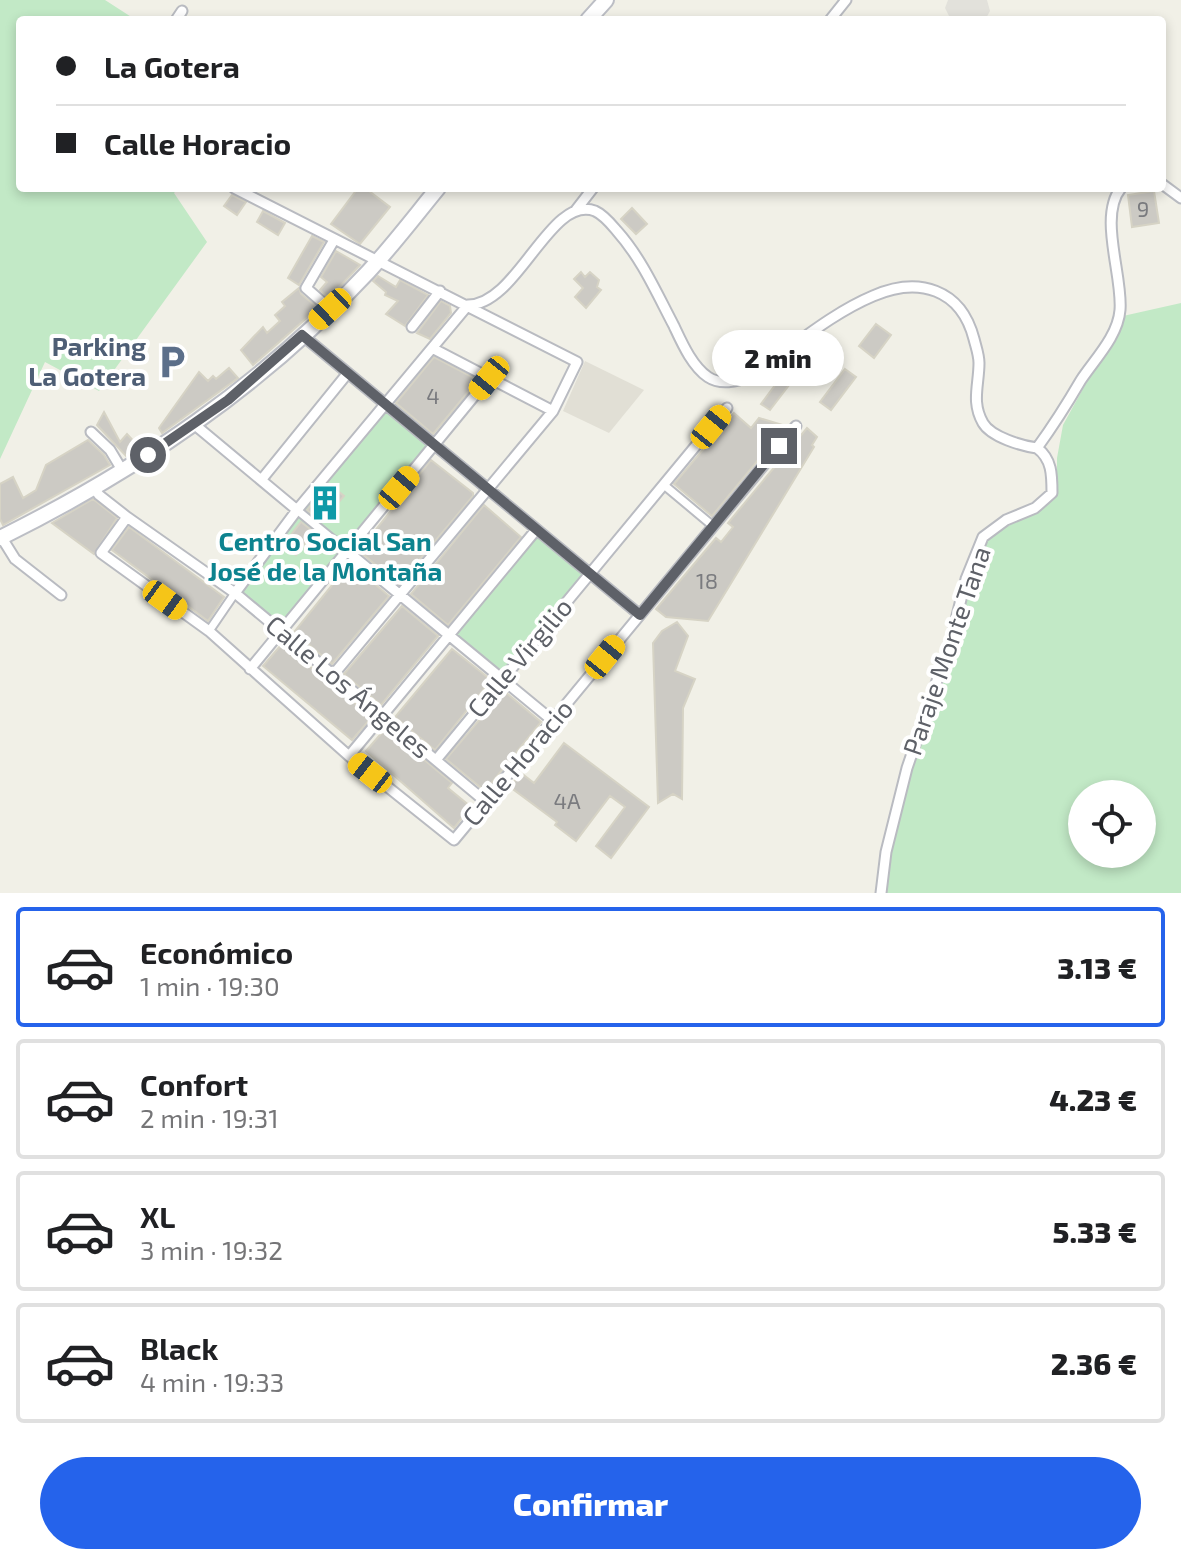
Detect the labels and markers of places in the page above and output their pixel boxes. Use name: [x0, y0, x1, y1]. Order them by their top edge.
place label: Parking La Gotera: [28, 330, 146, 391]
parking icon: Parking La Gotera: [153, 343, 191, 381]
building icon: Centro Social San José de la Montaña: [306, 484, 344, 522]
place label: Centro Social San José de la Montaña: [208, 525, 442, 586]

